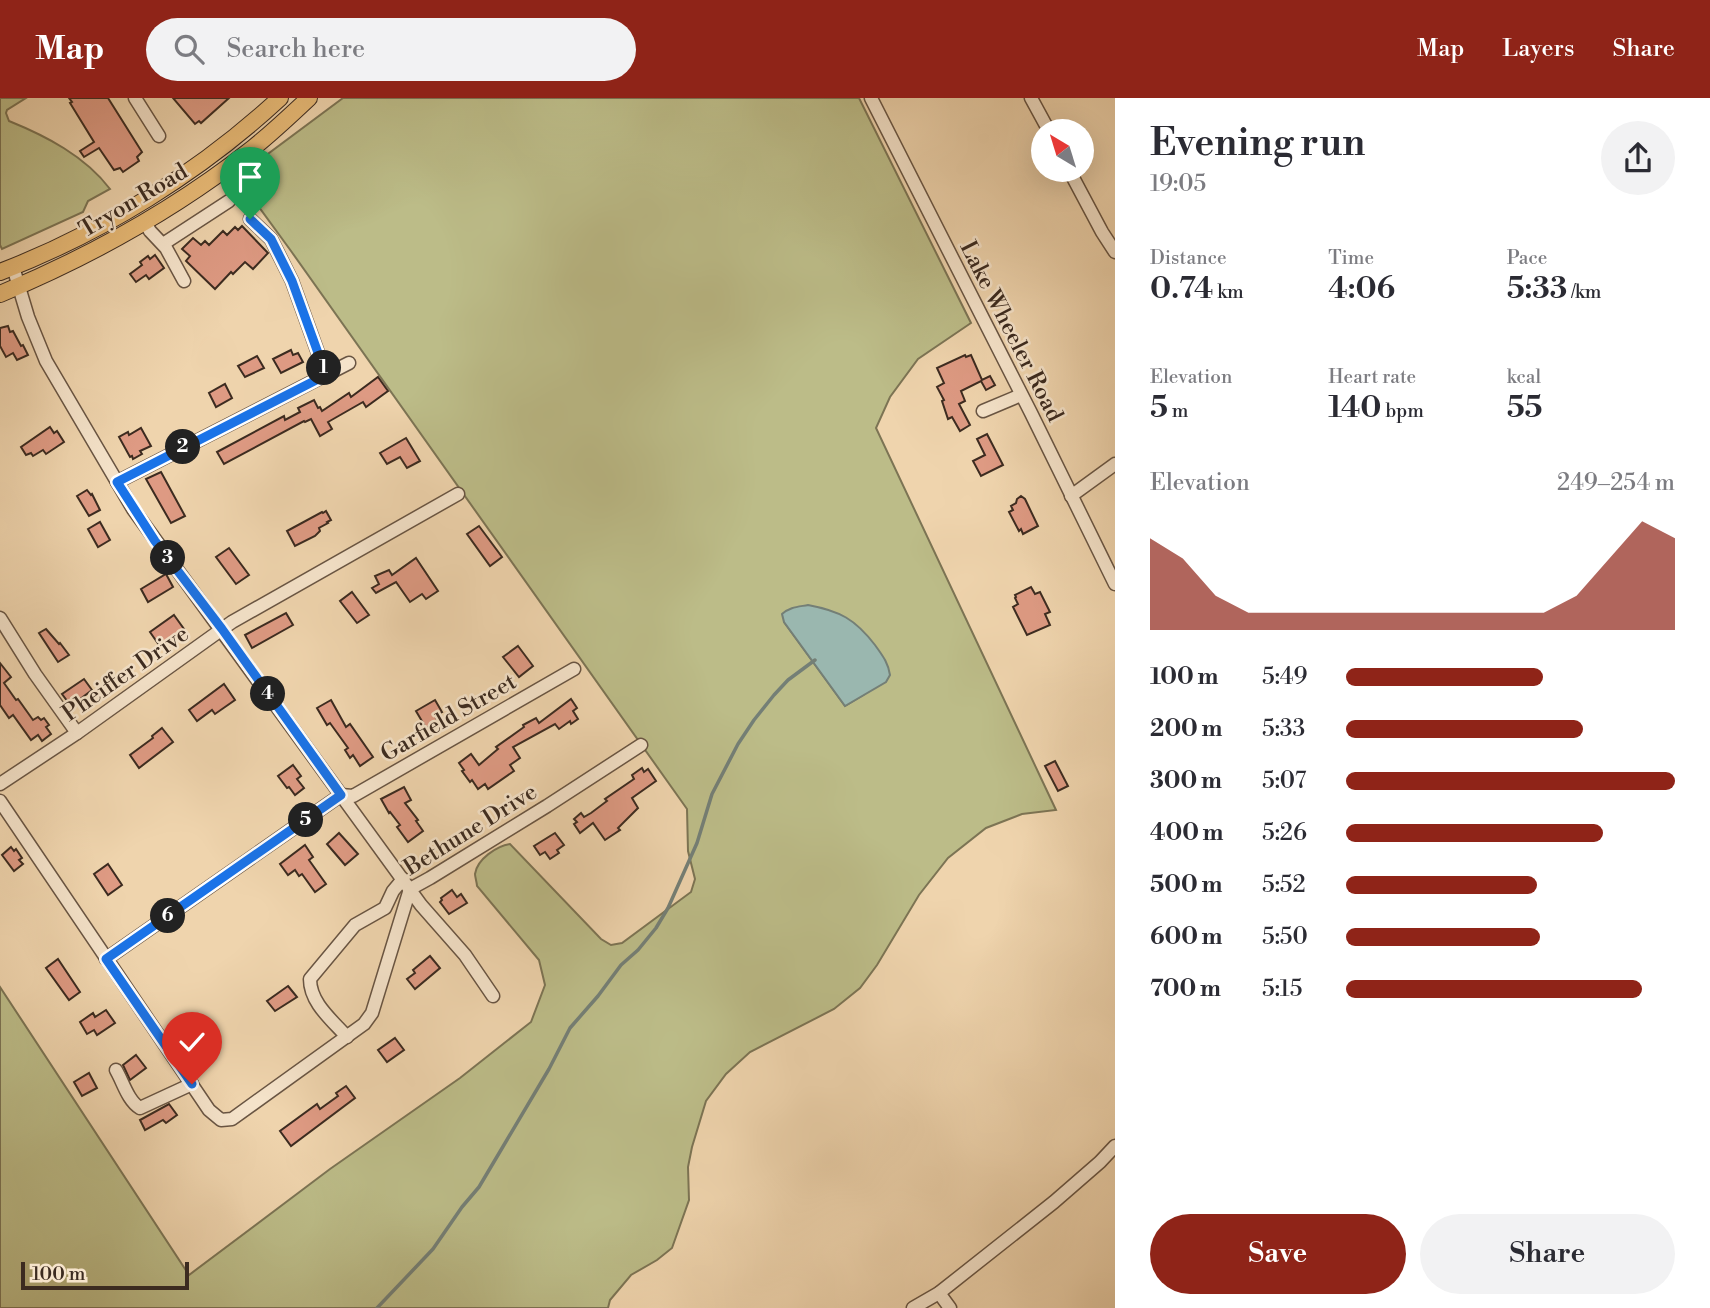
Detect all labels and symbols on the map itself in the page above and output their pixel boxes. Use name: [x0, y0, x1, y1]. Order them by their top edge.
north arrow: [1031, 119, 1094, 182]
pin: [220, 147, 280, 219]
street label: Tryon Road: [74, 158, 193, 244]
street label: Lake Wheeler Road: [953, 236, 1069, 427]
pin: 1: [306, 350, 342, 386]
pin: 2: [166, 430, 200, 464]
pin: 3: [150, 540, 186, 575]
street label: Pheiffer Drive: [57, 620, 194, 728]
street label: Garfield Street: [376, 668, 521, 768]
pin: 4: [250, 676, 286, 712]
street label: Bethune Drive: [398, 778, 542, 882]
pin: 5: [288, 802, 324, 838]
pin: 6: [150, 898, 186, 934]
pin: [162, 1012, 222, 1084]
scale bar: [21, 1259, 189, 1291]

